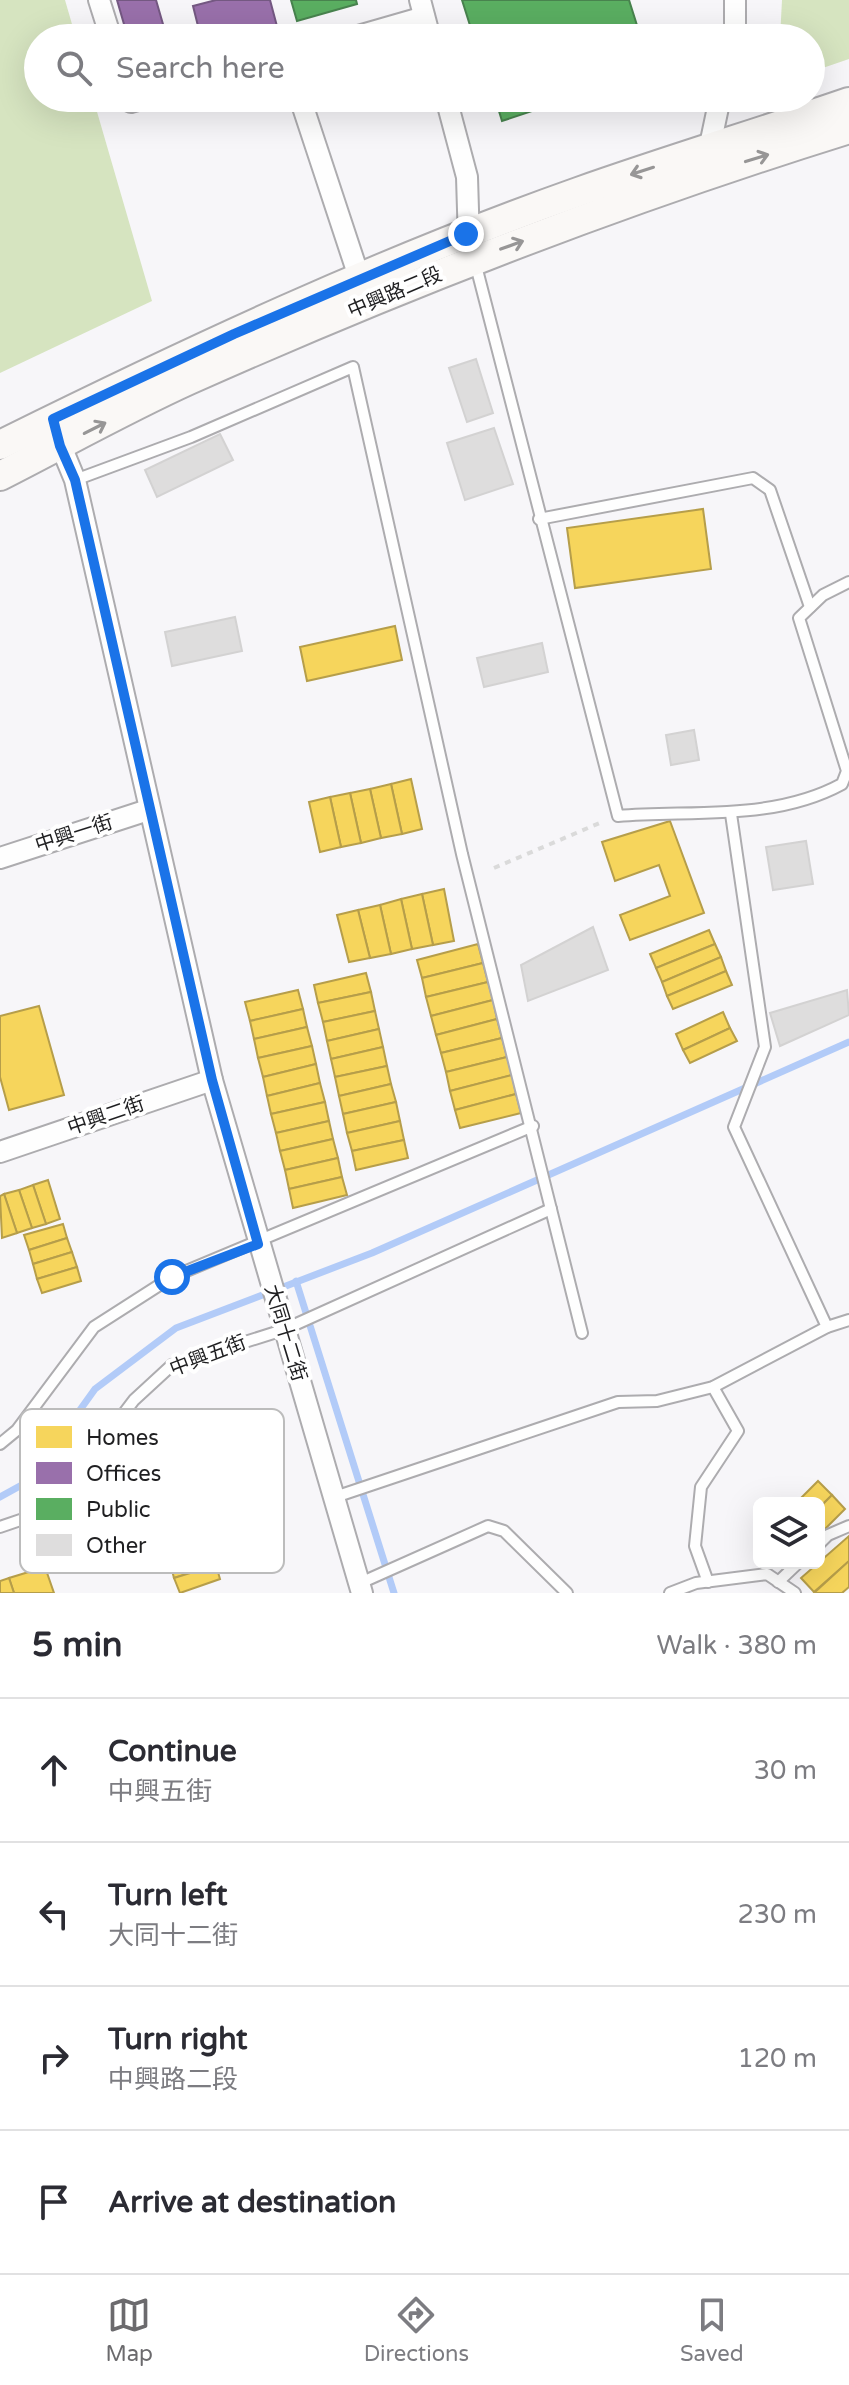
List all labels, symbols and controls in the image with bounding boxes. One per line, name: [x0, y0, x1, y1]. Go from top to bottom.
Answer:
search box: [24, 24, 825, 112]
icon: search: [52, 46, 96, 90]
text: Search here: [116, 50, 285, 87]
one-way arrow: [744, 149, 769, 164]
one-way arrow: [630, 165, 655, 180]
route end: [448, 216, 484, 252]
one-way arrow: [499, 237, 524, 251]
street label: 中興路二段: [344, 262, 446, 324]
one-way arrow: [82, 420, 106, 435]
street label: 中興一街: [32, 810, 116, 858]
street label: 中興二街: [64, 1092, 148, 1140]
route start: [154, 1259, 190, 1295]
street label: 大同十二街: [259, 1282, 311, 1384]
street label: 中興五街: [166, 1330, 250, 1382]
legend: [20, 1409, 284, 1573]
text: Homes: [86, 1425, 159, 1451]
text: Offices: [86, 1461, 161, 1487]
text: Public: [86, 1497, 151, 1523]
map controls: [753, 1497, 825, 1569]
button: layers: [753, 1497, 825, 1569]
text: Other: [86, 1533, 147, 1559]
text: 5 min: [32, 1625, 123, 1666]
text: Walk · 380 m: [657, 1630, 817, 1661]
text: Continue: [108, 1733, 237, 1770]
icon: ahead: [32, 1748, 76, 1792]
text: 30 m: [754, 1755, 817, 1786]
text: 中興五街: [108, 1776, 212, 1807]
text: Turn left: [108, 1877, 227, 1914]
icon: left: [32, 1892, 76, 1936]
text: 230 m: [737, 1899, 817, 1930]
text: 大同十二街: [108, 1920, 238, 1951]
text: Turn right: [108, 2021, 248, 2058]
icon: right: [32, 2036, 76, 2080]
text: 120 m: [737, 2043, 817, 2074]
text: 中興路二段: [108, 2064, 238, 2095]
icon: arrive: [32, 2180, 76, 2224]
text: Arrive at destination: [108, 2184, 396, 2221]
tab: Map: [105, 2293, 153, 2367]
tab: Directions: [364, 2293, 469, 2367]
tab: Saved: [680, 2293, 744, 2367]

